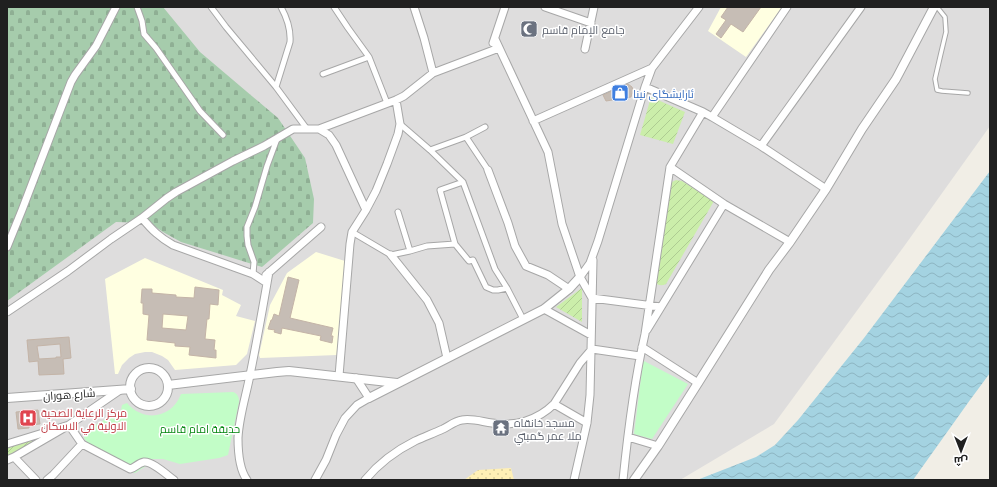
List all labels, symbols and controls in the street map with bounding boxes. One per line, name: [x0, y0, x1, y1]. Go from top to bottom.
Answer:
mosque icon: جامع الإمام قاسم: [519, 19, 539, 39]
place label: جامع الإمام قاسم: [542, 23, 625, 38]
shop icon: ئارایشگای نینا: [610, 83, 630, 103]
place label: ئارایشگای نینا: [633, 87, 694, 101]
street label: شارع هوران: [42, 386, 96, 404]
place label: مركز الرعاية الصحية الاولية في الاسكان: [41, 406, 127, 435]
hospital icon: مركز الرعاية الصحية الاولية في الاسكان: [18, 408, 38, 428]
place label: مسجد خانقاه ملا عمر گمبتي: [514, 416, 582, 445]
temple icon: مسجد خانقاه ملا عمر گمبتي: [491, 418, 511, 438]
park label: حديقة امام قاسم: [160, 422, 240, 437]
north arrow: [941, 431, 981, 471]
text: ش: [954, 454, 968, 468]

